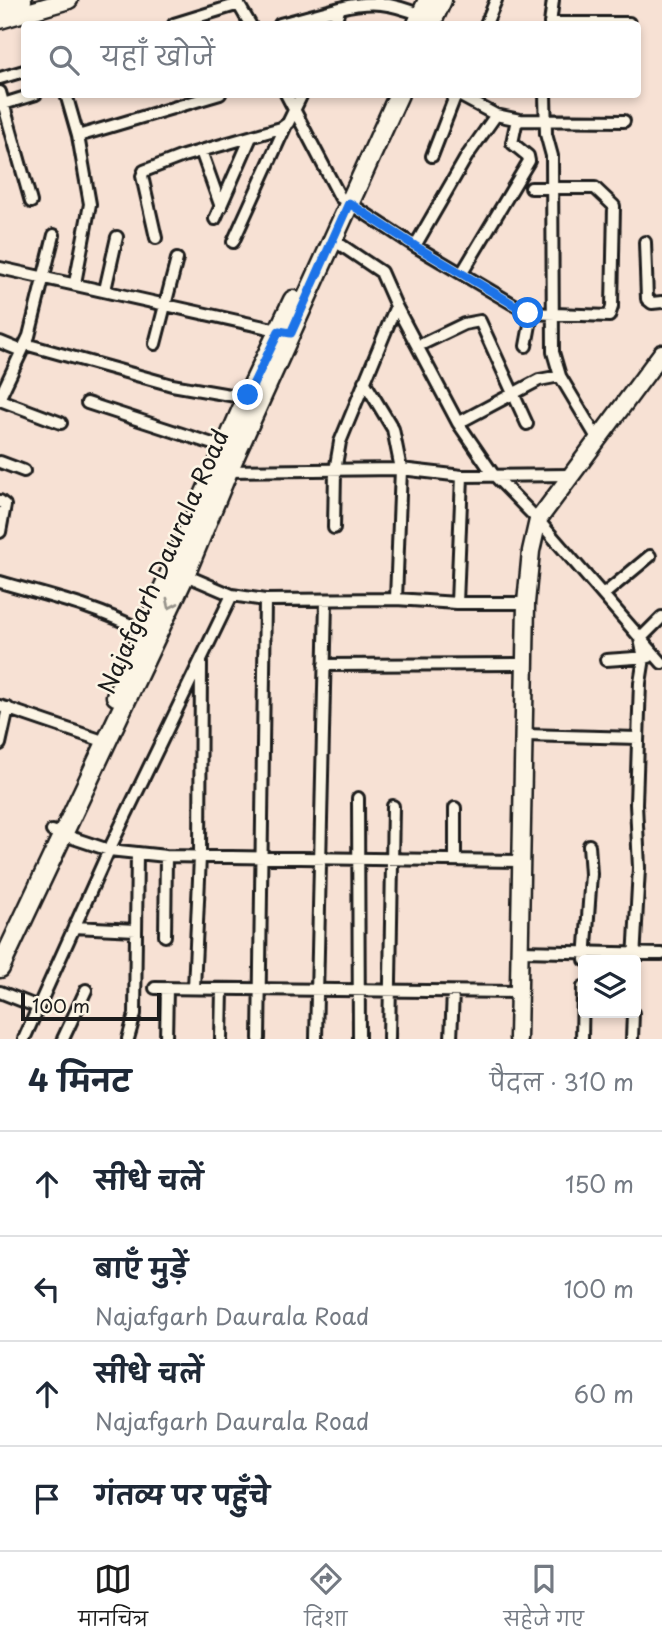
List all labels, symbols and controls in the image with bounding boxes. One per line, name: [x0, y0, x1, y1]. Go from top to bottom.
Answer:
search box: [21, 21, 641, 98]
text: यहाँ खोजें: [101, 36, 215, 75]
icon: search: [45, 41, 83, 79]
route start: [512, 297, 543, 328]
route end: [232, 379, 263, 410]
street label: Najafgarh Daurala Road: [87, 423, 237, 699]
one-way arrow: [165, 597, 179, 609]
map controls: [578, 955, 641, 1018]
button: layers: [578, 955, 641, 1018]
scale bar: [21, 990, 161, 1022]
text: 100 m: [32, 991, 90, 1019]
text: 4 मिनट: [28, 1057, 131, 1102]
text: पैदल · 310 m: [490, 1064, 634, 1099]
text: सीधे चलें: [95, 1160, 203, 1199]
icon: ahead: [28, 1165, 66, 1203]
text: 150 m: [565, 1166, 634, 1201]
text: बाएँ मुड़ें: [95, 1248, 188, 1287]
icon: left: [28, 1270, 66, 1308]
text: 100 m: [564, 1271, 634, 1306]
text: Najafgarh Daurala Road: [95, 1298, 369, 1333]
text: सीधे चलें: [95, 1353, 203, 1392]
icon: ahead: [28, 1375, 66, 1413]
text: 60 m: [574, 1376, 634, 1411]
text: Najafgarh Daurala Road: [95, 1403, 369, 1438]
text: गंतव्य पर पहुँचे: [95, 1475, 270, 1514]
icon: arrive: [28, 1480, 66, 1518]
tab: मानचित्र: [78, 1560, 148, 1640]
tab: दिशा: [304, 1560, 347, 1640]
tab: सहेजे गए: [504, 1560, 584, 1640]

